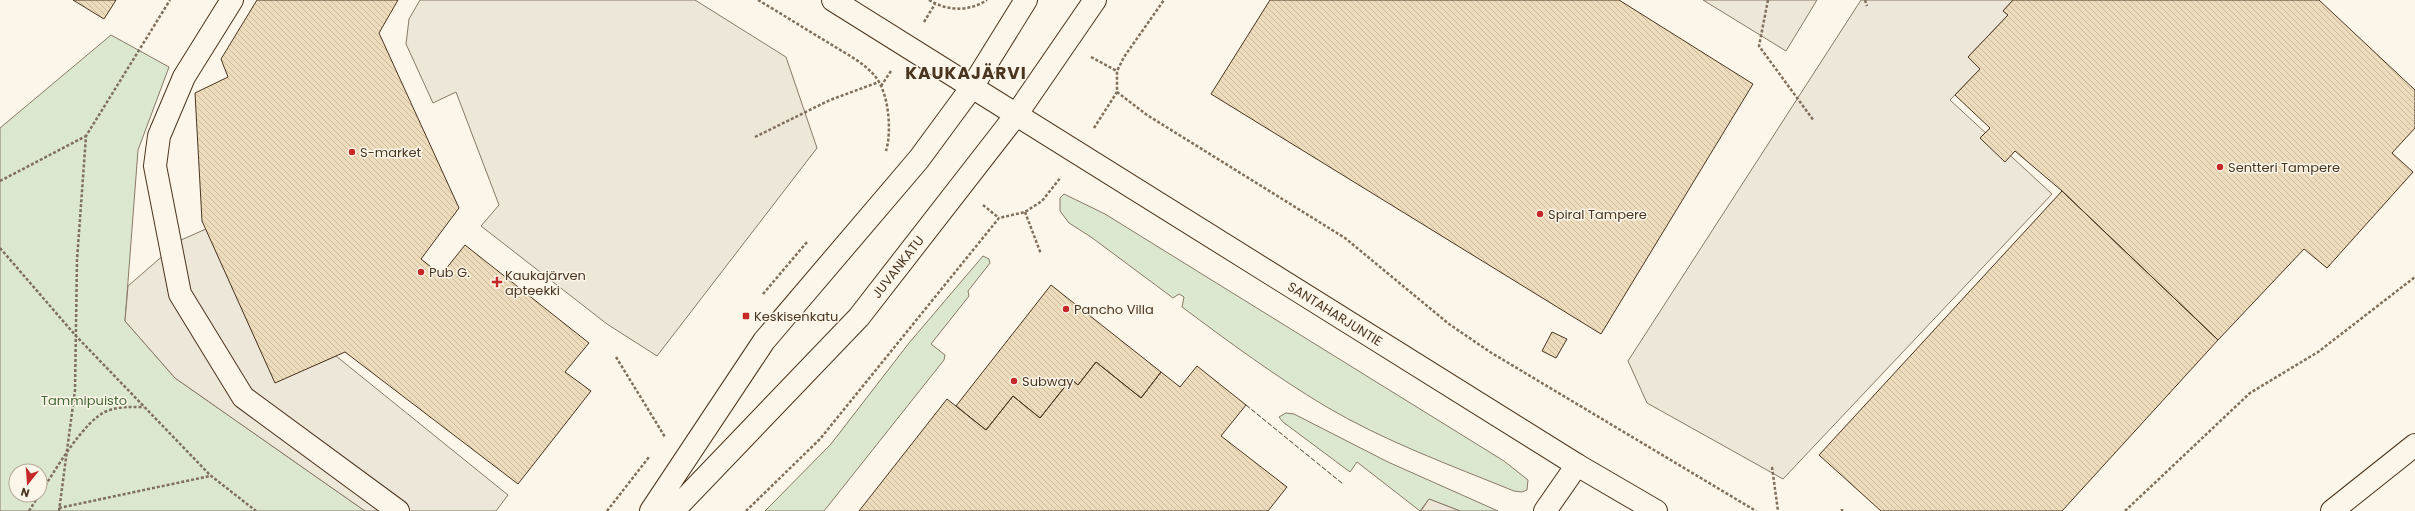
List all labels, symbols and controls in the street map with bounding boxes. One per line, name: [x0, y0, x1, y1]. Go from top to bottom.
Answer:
district label: KAUKAJÄRVI: [905, 61, 1027, 85]
place label: S-market: [360, 143, 422, 162]
marker: S-market: [347, 147, 357, 157]
place label: Sentteri Tampere: [2228, 158, 2340, 177]
marker: Sentteri Tampere: [2215, 162, 2225, 172]
place label: Spiral Tampere: [1548, 205, 1647, 224]
marker: Spiral Tampere: [1535, 209, 1545, 219]
street label: JUVANKATU: [868, 232, 928, 302]
place label: Pub G.: [429, 263, 470, 282]
place label: Kaukajärven apteekki: [505, 266, 586, 300]
marker: Pub G.: [416, 267, 426, 277]
marker: Kaukajärven apteekki: [492, 277, 502, 287]
street label: SANTAHARJUNTIE: [1284, 277, 1386, 351]
place label: Pancho Villa: [1074, 300, 1154, 319]
marker: Pancho Villa: [1061, 304, 1071, 314]
place label: Keskisenkatu: [754, 307, 838, 326]
marker: Keskisenkatu: [741, 311, 751, 321]
place label: Subway: [1022, 372, 1074, 391]
marker: Subway: [1009, 376, 1019, 386]
park label: Tammipuisto: [41, 391, 127, 410]
north arrow: [8, 463, 48, 503]
text: N: [19, 484, 31, 501]

